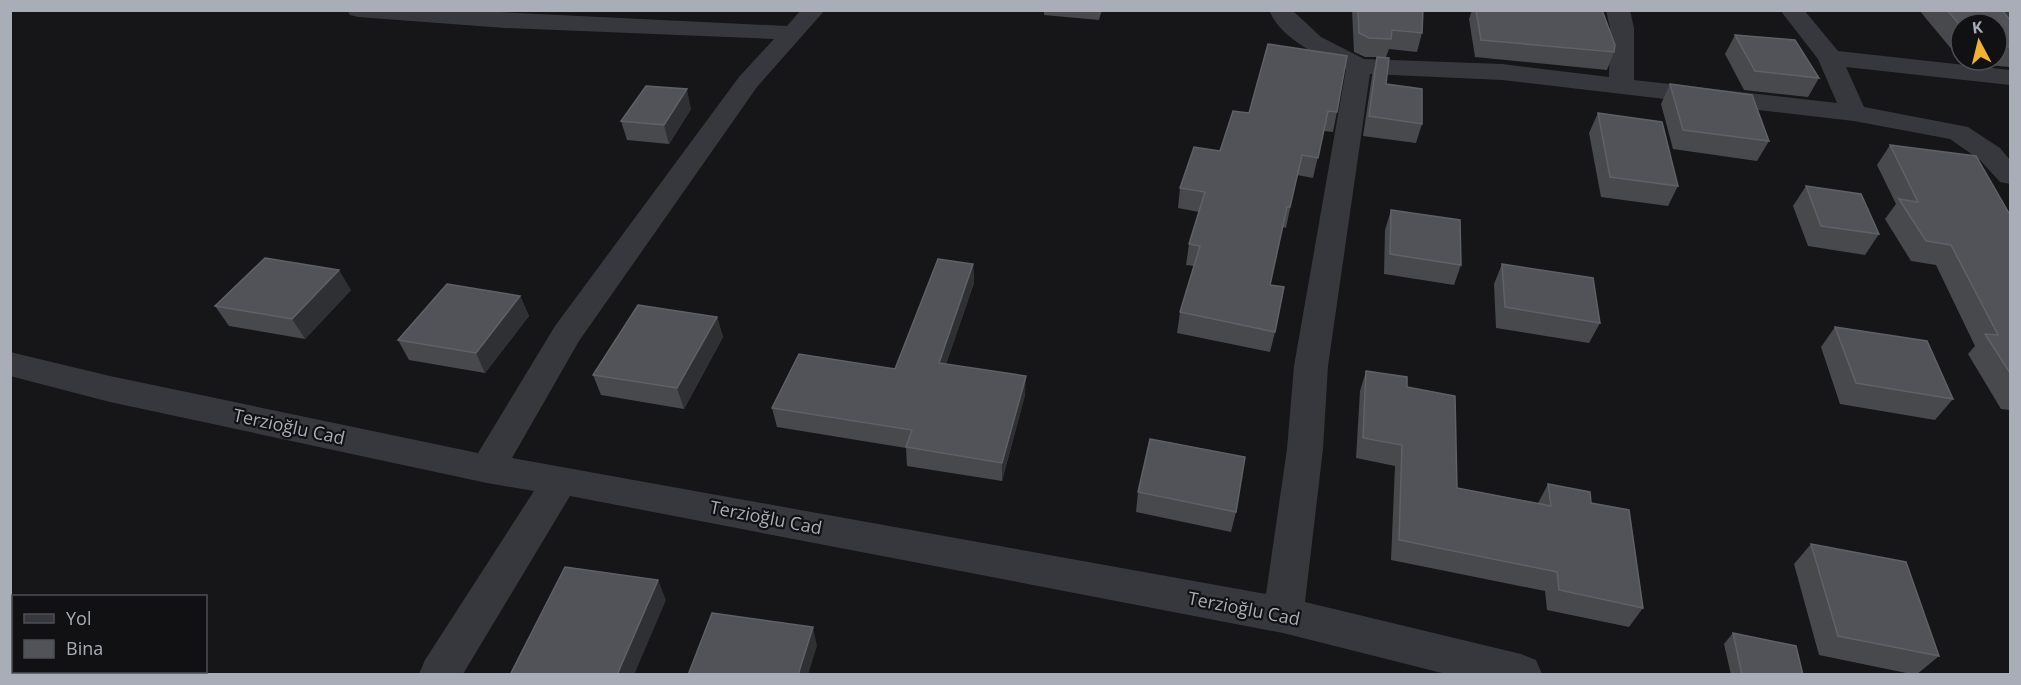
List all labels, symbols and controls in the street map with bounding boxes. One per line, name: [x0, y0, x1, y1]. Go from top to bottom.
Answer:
north arrow: [1949, 12, 2009, 72]
text: K: [1971, 16, 1984, 39]
street label: Terzioğlu Cad: [231, 402, 347, 450]
street label: Terzioğlu Cad: [708, 494, 824, 540]
street label: Terzioğlu Cad: [1186, 585, 1302, 631]
legend: [12, 595, 207, 673]
text: Yol: [66, 606, 91, 630]
text: Bina: [66, 636, 103, 660]

